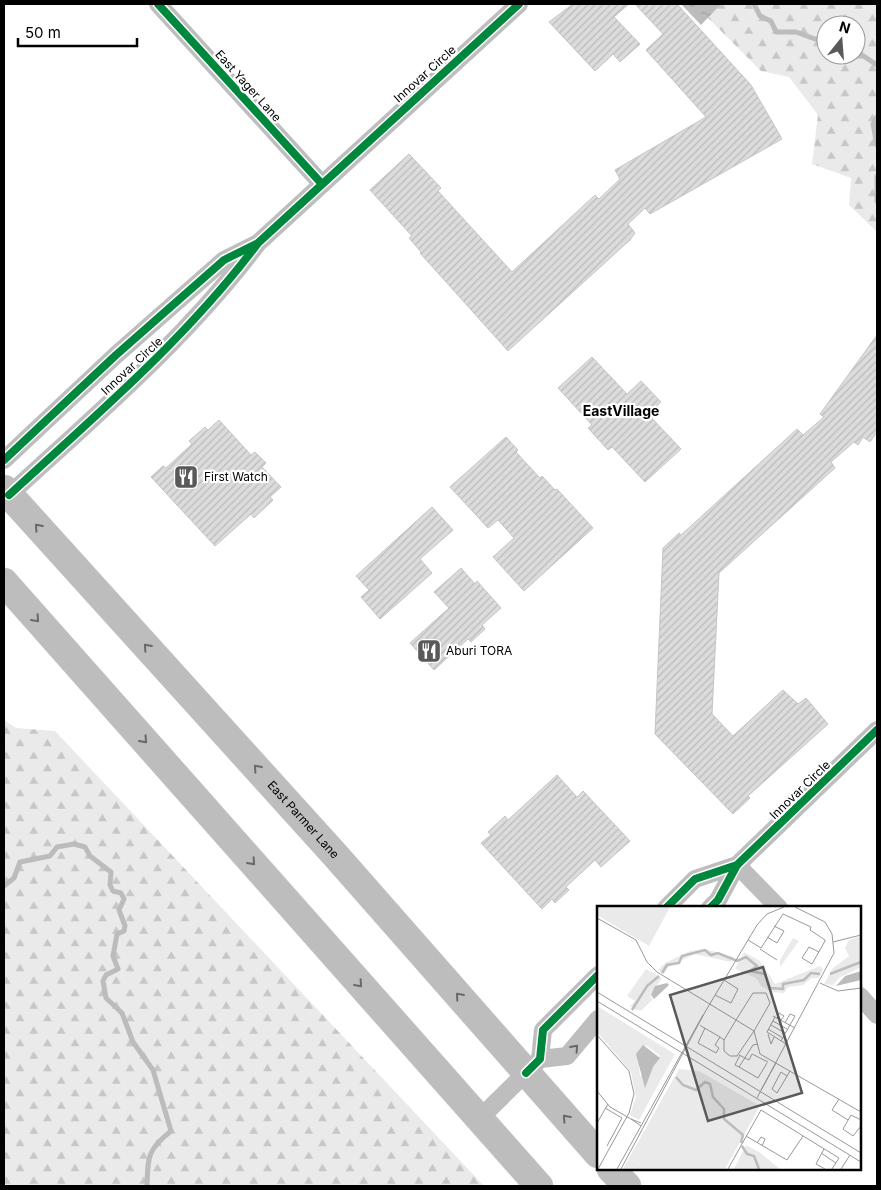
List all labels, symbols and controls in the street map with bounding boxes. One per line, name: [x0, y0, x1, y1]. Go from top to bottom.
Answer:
scale bar: [18, 15, 136, 47]
north arrow: [816, 15, 866, 65]
text: N: [837, 17, 853, 37]
text: 50 m: [25, 23, 61, 42]
street label: Innovar Circle: [391, 42, 459, 105]
street label: East Yager Lane: [212, 47, 285, 125]
street label: Innovar Circle: [98, 333, 165, 398]
district label: EastVillage: [583, 402, 659, 419]
restaurant icon: First Watch: [173, 464, 199, 490]
place label: First Watch: [204, 469, 268, 484]
one-way arrow: [35, 524, 44, 533]
one-way arrow: [30, 613, 39, 622]
restaurant icon: Aburi TORA: [416, 638, 442, 664]
place label: Aburi TORA: [446, 643, 512, 658]
one-way arrow: [144, 644, 153, 653]
one-way arrow: [138, 735, 147, 744]
street label: Innovar Circle: [766, 757, 833, 822]
one-way arrow: [253, 764, 262, 773]
street label: East Parmer Lane: [265, 777, 343, 861]
one-way arrow: [246, 856, 254, 865]
inset map: [597, 906, 861, 1170]
one-way arrow: [354, 978, 363, 987]
one-way arrow: [455, 993, 464, 1002]
one-way arrow: [569, 1045, 578, 1054]
one-way arrow: [563, 1115, 572, 1124]

